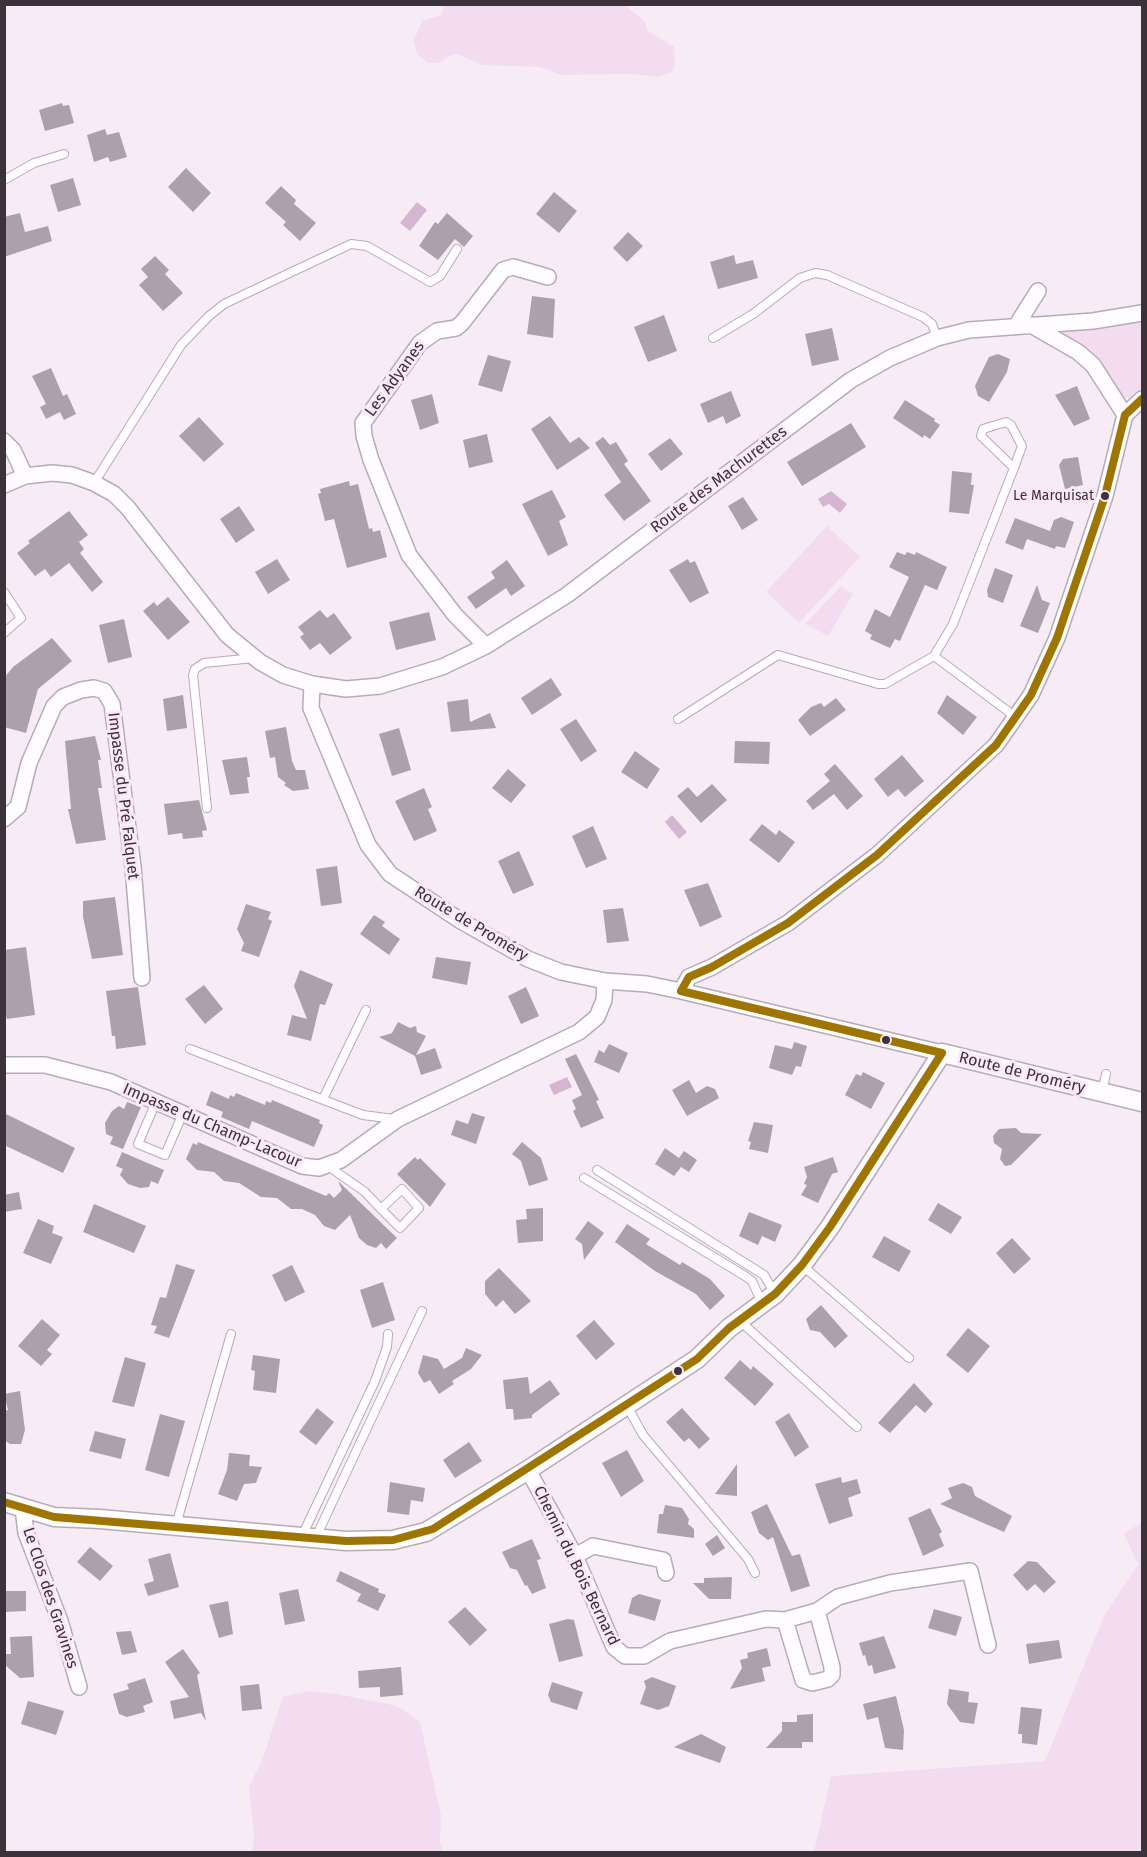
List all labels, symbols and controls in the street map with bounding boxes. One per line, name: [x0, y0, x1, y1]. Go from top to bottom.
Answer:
street label: Les Adyanes: [361, 338, 429, 420]
street label: Route des Machurettes: [647, 422, 791, 538]
place label: Le Marquisat: [1013, 488, 1094, 504]
marker: Le Marquisat: [1099, 490, 1111, 502]
street label: Impasse du Pré Falquet: [103, 711, 143, 881]
street label: Route de Proméry: [411, 882, 531, 966]
unlabelled marker: [880, 1034, 892, 1046]
street label: Route de Proméry: [957, 1048, 1087, 1098]
street label: Impasse du Champ-Lacour: [120, 1080, 304, 1172]
unlabelled marker: [672, 1365, 684, 1377]
street label: Chemin du Bois Bernard: [529, 1483, 623, 1649]
street label: Le Clos des Gravines: [18, 1525, 82, 1671]

